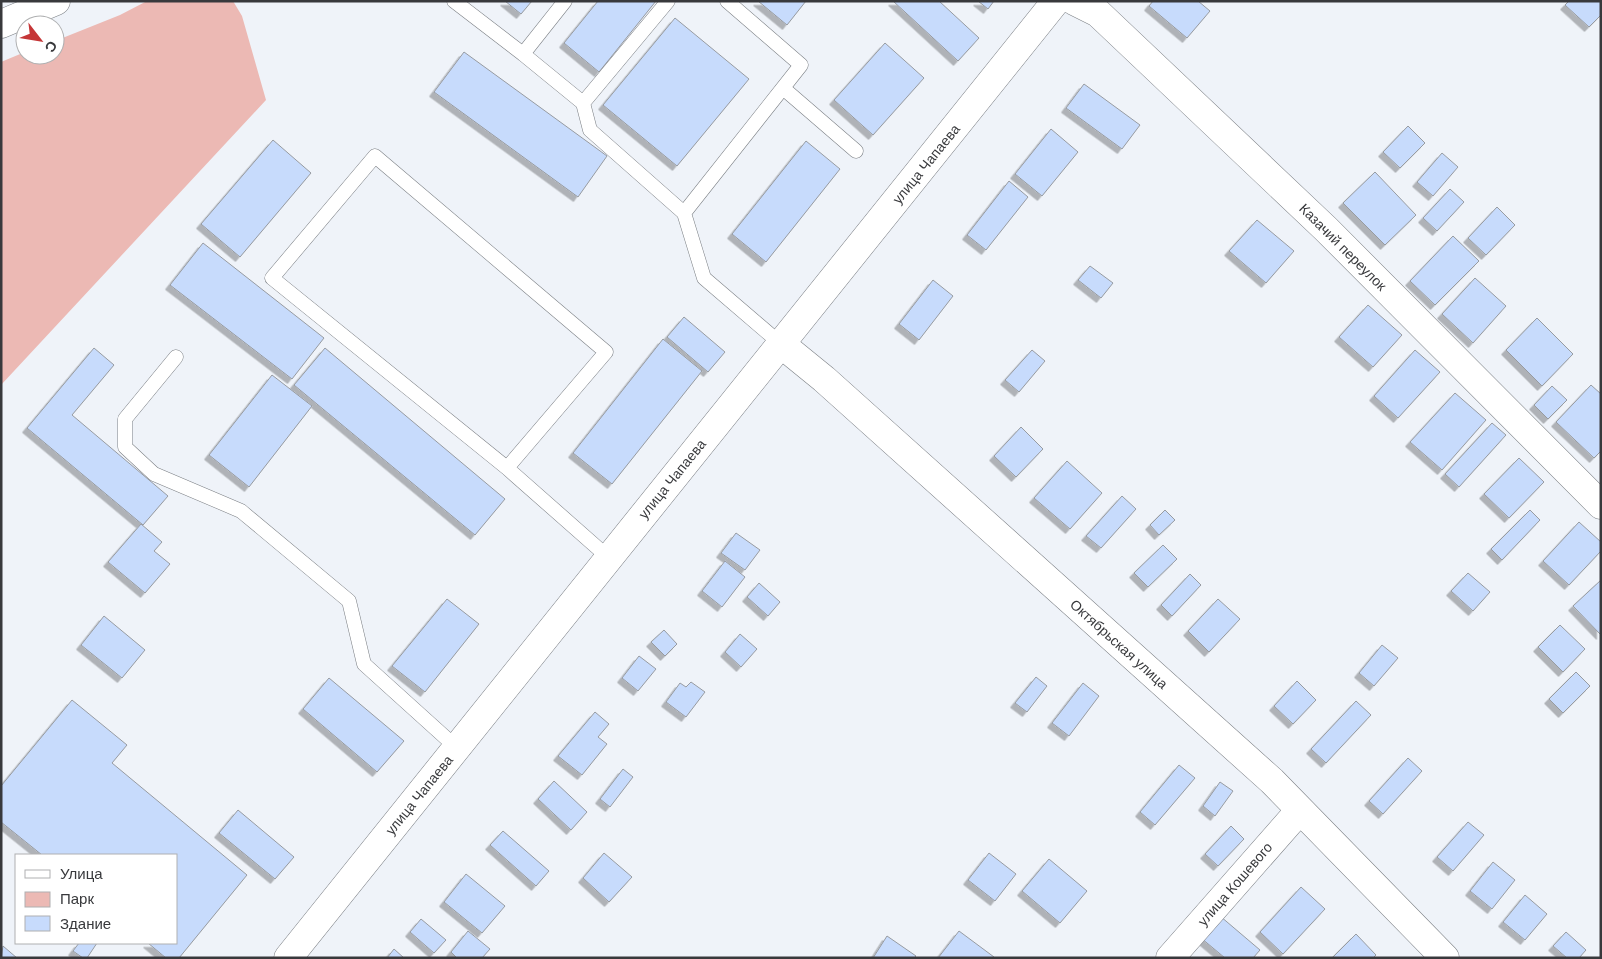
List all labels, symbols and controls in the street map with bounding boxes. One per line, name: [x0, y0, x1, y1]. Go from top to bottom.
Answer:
north arrow: [15, 15, 65, 65]
text: С: [42, 38, 61, 55]
street label: улица Чапаева: [889, 121, 963, 207]
street label: Казачий переулок: [1296, 200, 1390, 294]
street label: улица Чапаева: [635, 436, 709, 522]
street label: Октябрьская улица: [1067, 596, 1171, 692]
street label: улица Чапаева: [382, 752, 456, 838]
street label: улица Кошевого: [1195, 839, 1276, 929]
legend: [15, 854, 178, 944]
text: Улица: [60, 865, 103, 882]
text: Парк: [60, 890, 94, 907]
text: Здание: [60, 915, 111, 932]

